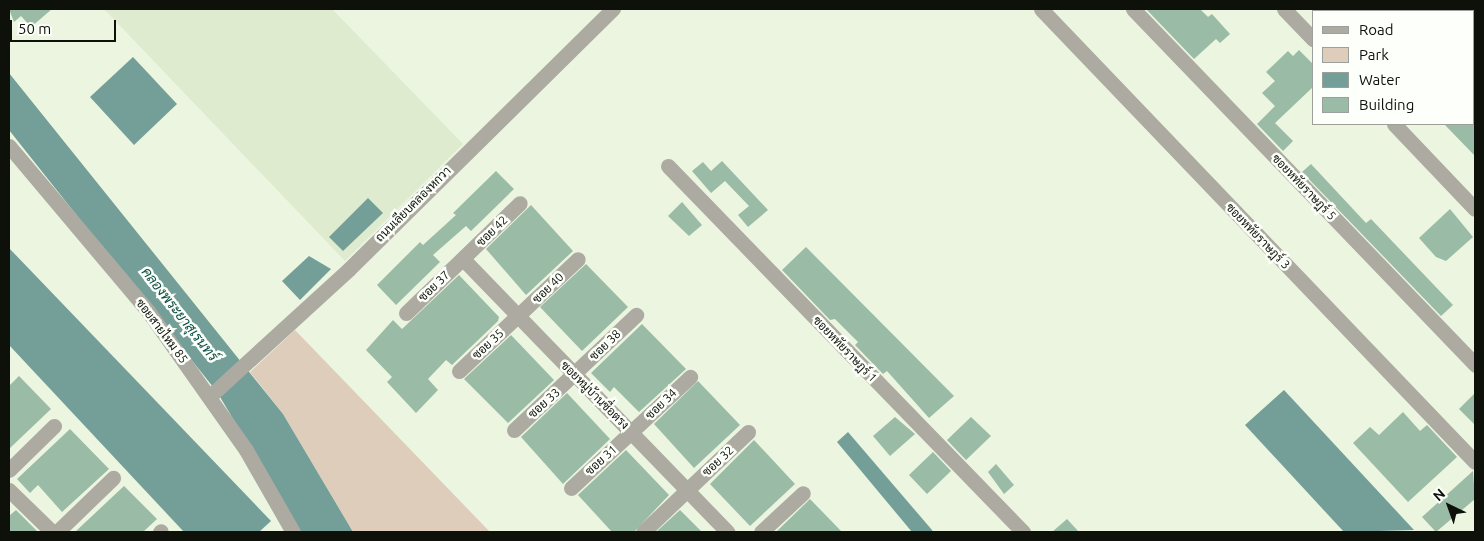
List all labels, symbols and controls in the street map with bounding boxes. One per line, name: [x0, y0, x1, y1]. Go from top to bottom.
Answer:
scale bar: [12, 10, 119, 42]
legend: [1312, 10, 1474, 125]
text: 50 m: [18, 20, 51, 37]
text: Road: [1359, 21, 1394, 38]
text: Park: [1359, 46, 1389, 63]
text: Water: [1359, 71, 1400, 88]
text: Building: [1359, 96, 1414, 113]
street label: ซอยหทัยราษฎร์ 5: [1269, 151, 1339, 223]
street label: ถนนเลียบคลองหกวา: [372, 163, 454, 245]
street label: ซอยหทัยราษฎร์ 3: [1223, 200, 1293, 272]
street label: ซอย 42: [473, 213, 511, 249]
water label: คลองพระยาสุเรนทร์: [138, 264, 222, 364]
street label: ซอย 37: [415, 268, 453, 304]
street label: ซอย 40: [529, 270, 567, 306]
street label: ซอยสายไหม 85: [133, 296, 191, 366]
street label: ซอยหทัยราษฎร์ 1: [810, 313, 880, 385]
street label: ซอย 35: [469, 326, 507, 362]
street label: ซอย 38: [586, 327, 624, 363]
street label: ซอยหมู่บ้านซื่อตรง: [558, 358, 632, 432]
street label: ซอย 33: [525, 385, 563, 421]
street label: ซอย 34: [642, 386, 680, 422]
street label: ซอย 31: [582, 442, 620, 478]
street label: ซอย 32: [699, 443, 737, 479]
north arrow: [1424, 481, 1474, 531]
text: N: [1430, 485, 1448, 504]

